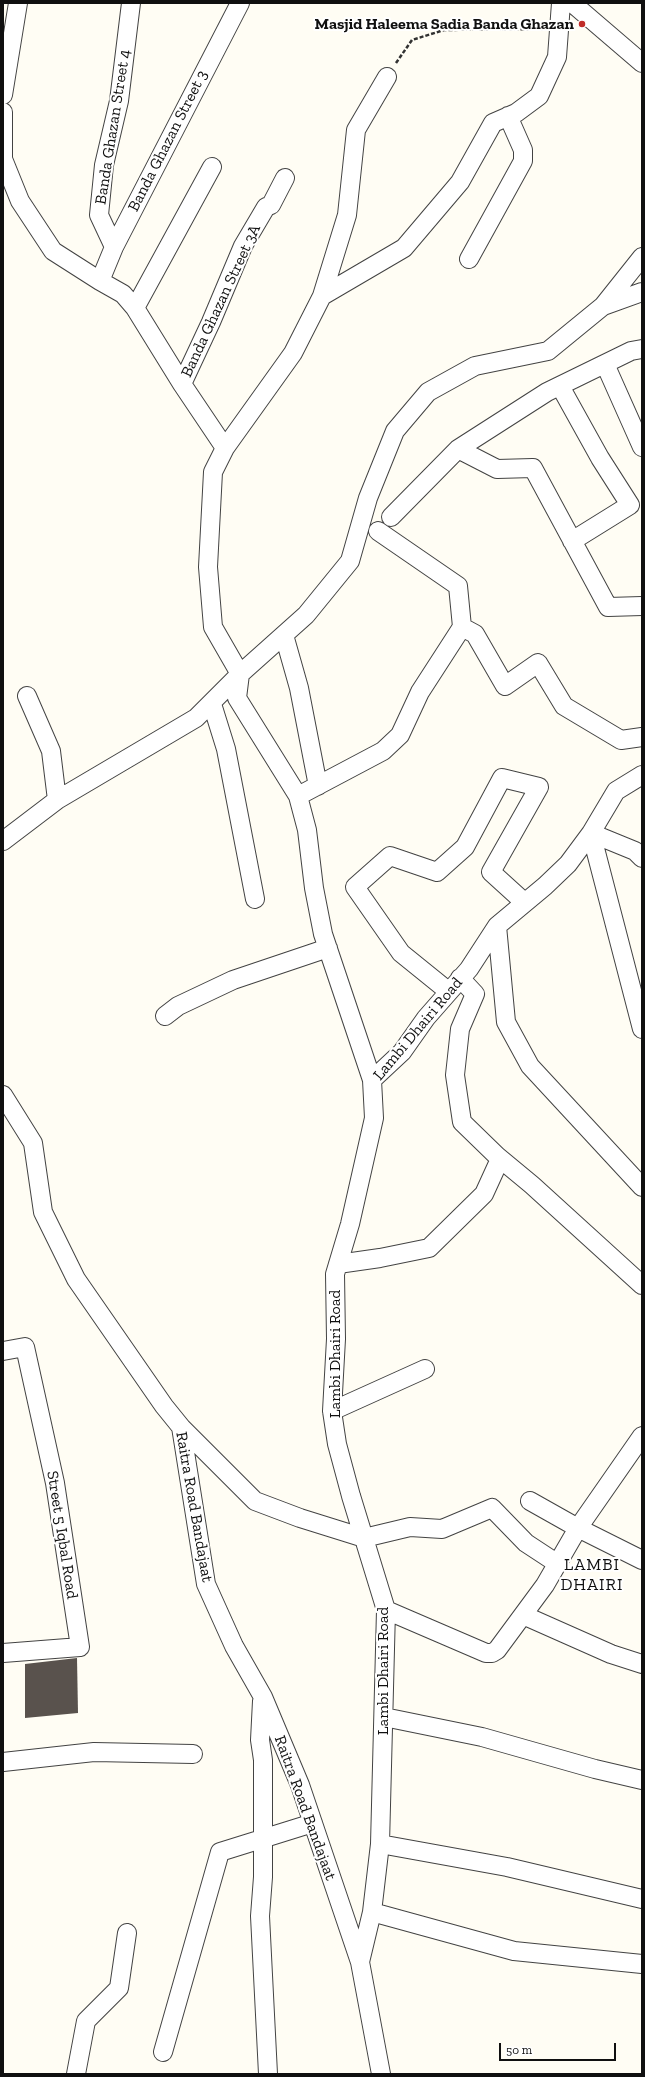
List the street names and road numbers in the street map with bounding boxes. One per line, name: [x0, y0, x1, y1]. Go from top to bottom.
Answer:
street label: Banda Ghazan Street 4: [91, 48, 135, 206]
street label: Banda Ghazan Street 3: [124, 67, 212, 215]
street label: Banda Ghazan Street 3A: [177, 222, 265, 380]
street label: Lambi Dhairi Road: [369, 974, 467, 1084]
street label: Lambi Dhairi Road: [325, 1290, 345, 1418]
street label: Raitra Road Bandajaat: [171, 1430, 217, 1584]
street label: Street 5 Iqbal Road: [42, 1470, 82, 1600]
street label: Lambi Dhairi Road: [373, 1607, 393, 1735]
street label: Raitra Road Bandajaat: [270, 1733, 340, 1883]

